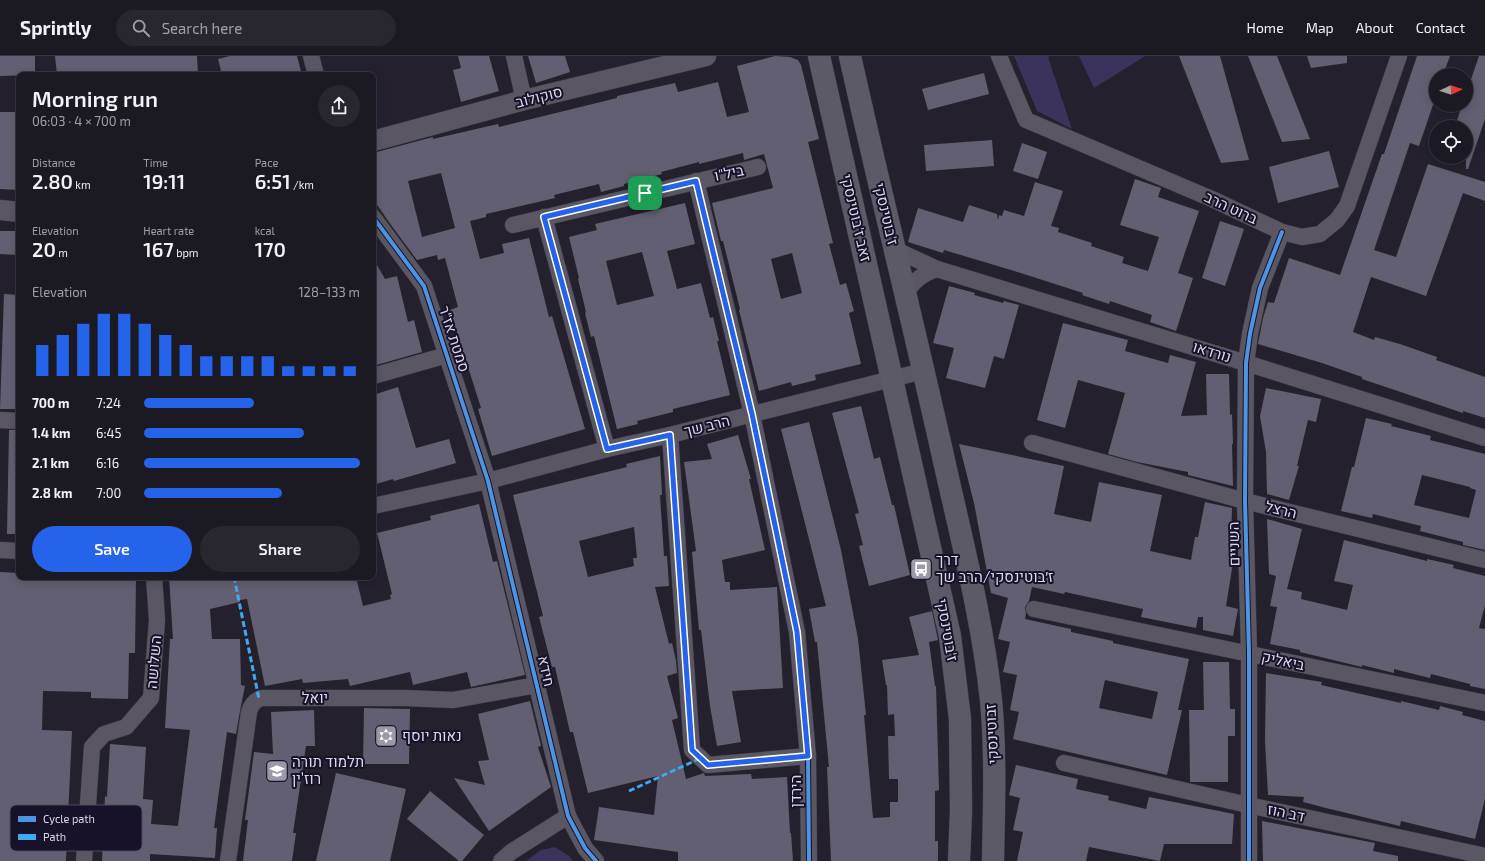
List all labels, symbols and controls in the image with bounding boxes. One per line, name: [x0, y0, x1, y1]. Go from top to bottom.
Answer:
search box: [116, 10, 396, 46]
text: Sprintly: [20, 16, 92, 39]
icon: search: [130, 17, 152, 39]
text: Search here: [162, 19, 242, 37]
text: Home: [1247, 19, 1284, 36]
text: Map: [1306, 19, 1334, 36]
text: About: [1356, 19, 1394, 36]
text: Contact: [1416, 19, 1465, 36]
north arrow: [1429, 68, 1473, 112]
map controls: [1429, 68, 1473, 164]
street label: סוקולוב: [513, 82, 564, 111]
text: Morning run: [32, 85, 158, 111]
button: share: [318, 85, 360, 127]
text: 06:03 · 4 × 700 m: [32, 113, 131, 129]
button: locate: [1429, 120, 1473, 164]
text: Distance: [32, 156, 75, 169]
text: Time: [143, 156, 168, 169]
text: Pace: [255, 156, 278, 169]
street label: ביל"ו: [712, 160, 745, 184]
text: 2.80: [32, 169, 73, 193]
text: 19:11: [143, 169, 185, 193]
text: 6:51: [255, 169, 291, 193]
street label: זאב ז'בוטינסקי: [838, 172, 876, 263]
pin: [628, 176, 662, 210]
text: km: [73, 178, 91, 191]
text: /km: [291, 178, 314, 191]
street label: ז'בוטינסקי: [871, 181, 903, 247]
icon: arrive: [634, 182, 656, 204]
street label: ברוט הרב: [1202, 187, 1261, 227]
text: Elevation: [32, 224, 79, 237]
text: Heart rate: [143, 224, 194, 237]
text: kcal: [255, 224, 275, 237]
text: 20: [32, 237, 56, 261]
text: 167: [143, 237, 174, 261]
text: 170: [255, 237, 286, 261]
text: m: [56, 246, 68, 259]
text: bpm: [174, 246, 199, 259]
text: Elevation: [32, 284, 87, 300]
text: 128–133 m: [298, 284, 360, 300]
street label: סמטת אז"ר: [436, 303, 474, 374]
street label: נורדאו: [1191, 337, 1234, 365]
text: 700 m: [32, 395, 70, 411]
text: 7:24: [96, 395, 121, 411]
street label: הרב שך: [682, 411, 732, 439]
text: 1.4 km: [32, 425, 71, 441]
text: 6:45: [96, 425, 121, 441]
text: 2.1 km: [32, 455, 69, 471]
text: 6:16: [96, 455, 119, 471]
text: 2.8 km: [32, 485, 72, 501]
text: 7:00: [96, 485, 121, 501]
street label: הרצל: [1263, 496, 1299, 522]
street label: השניים: [1224, 521, 1242, 567]
button: Save: [32, 526, 192, 572]
button: Share: [200, 526, 360, 572]
place label: דרך ז׳בוטינסקי/הרב שך: [936, 550, 1053, 585]
bus stop icon: דרך ז׳בוטינסקי/הרב שך: [908, 556, 934, 582]
street label: ז'בוטינסקי: [934, 597, 962, 663]
street label: השלושה: [142, 634, 164, 689]
street label: ביאליק: [1260, 647, 1307, 673]
street label: חידא: [535, 654, 559, 688]
street label: יואל: [302, 688, 328, 706]
street label: זבוטינסקי: [980, 703, 1002, 765]
synagogue icon: נאות יוסף: [373, 723, 399, 749]
place label: נאות יוסף: [402, 726, 462, 744]
place label: תלמוד תורה רוז’ין: [292, 752, 364, 787]
school or university icon: תלמוד תורה רוז’ין: [264, 758, 290, 784]
street label: הירדן: [786, 775, 804, 807]
street label: דב הוז: [1266, 799, 1307, 825]
legend: [10, 805, 142, 851]
text: Cycle path: [43, 812, 95, 825]
text: Path: [43, 830, 66, 843]

